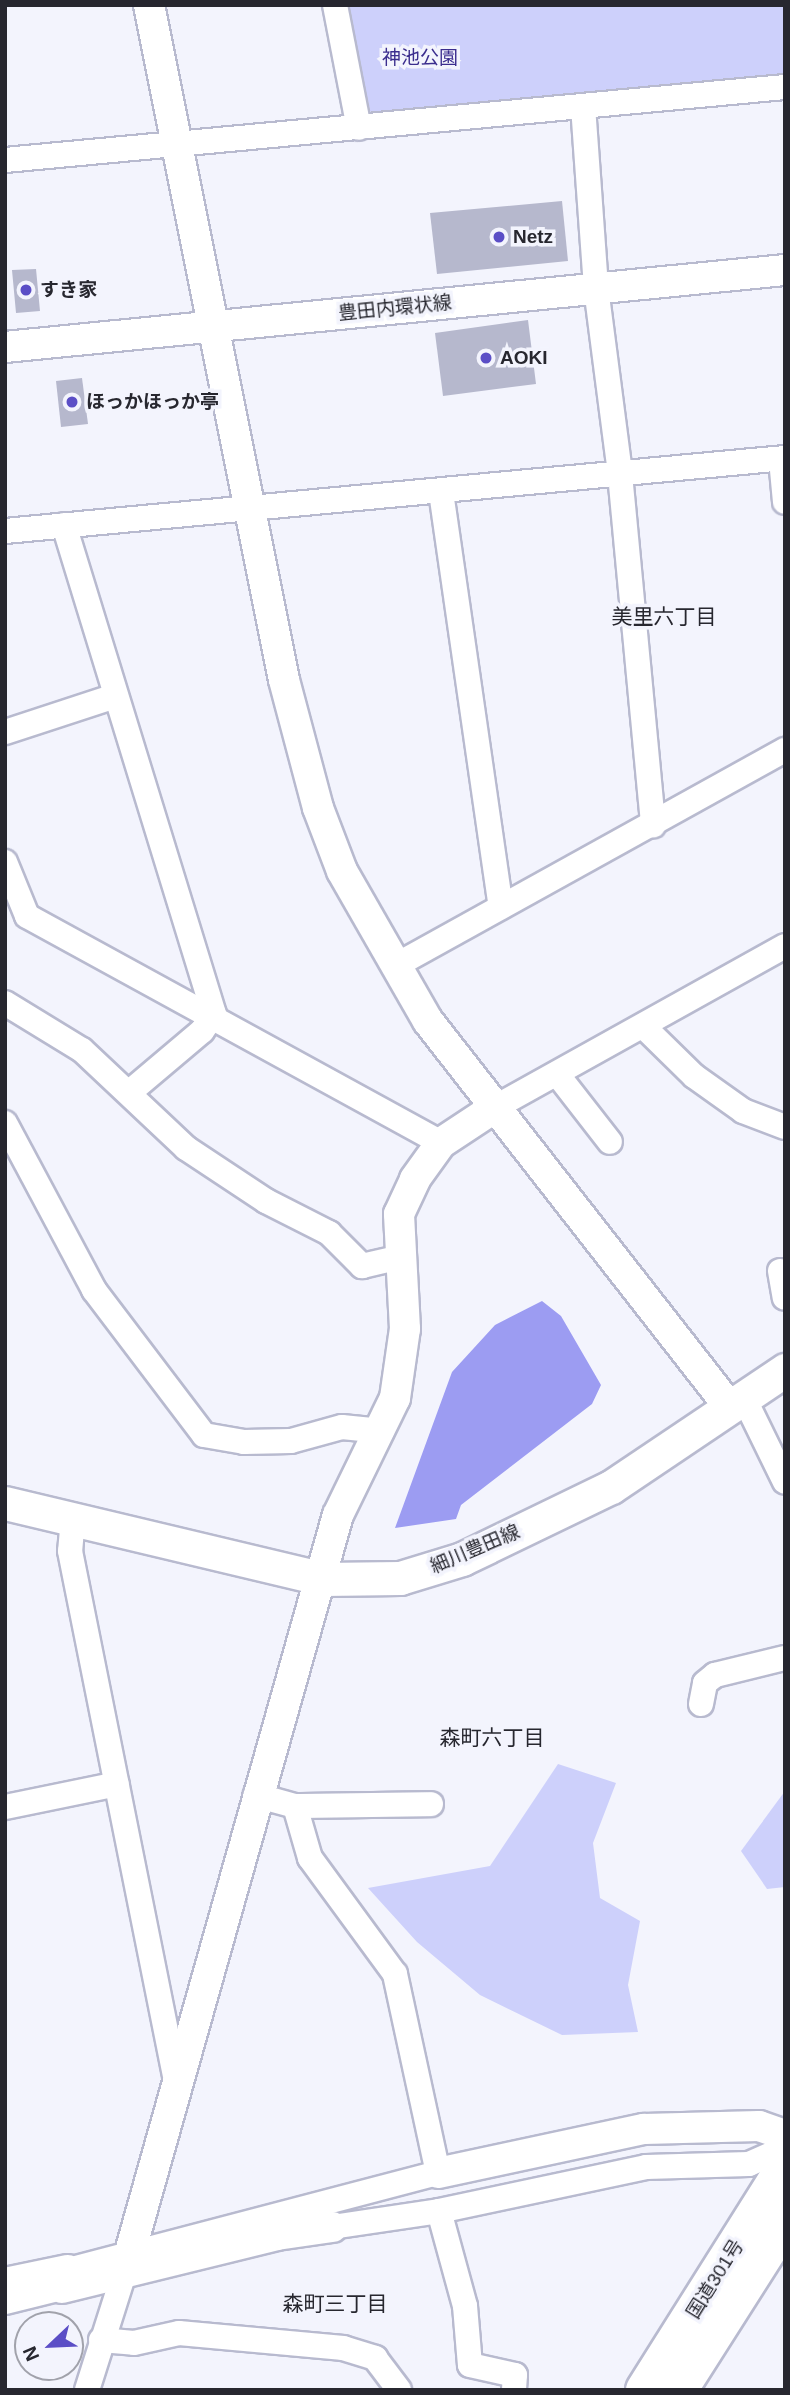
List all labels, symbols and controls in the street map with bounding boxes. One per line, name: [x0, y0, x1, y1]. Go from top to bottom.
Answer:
park label: 神池公園: [382, 47, 458, 69]
place label: Netz: [513, 226, 553, 248]
marker: Netz: [491, 229, 507, 245]
place label: すき家: [40, 279, 97, 301]
marker: すき家: [18, 282, 34, 298]
street label: 豊田内環状線: [337, 291, 453, 325]
place label: AOKI: [500, 347, 548, 369]
marker: AOKI: [478, 350, 494, 366]
place label: ほっかほっか亭: [86, 391, 219, 413]
marker: ほっかほっか亭: [64, 394, 80, 410]
district label: 美里六丁目: [612, 604, 716, 630]
street label: 細川豊田線: [427, 1520, 523, 1578]
district label: 森町六丁目: [440, 1725, 544, 1751]
street label: 国道301号: [682, 2235, 748, 2323]
district label: 森町三丁目: [283, 2291, 387, 2317]
north arrow: [14, 2311, 84, 2381]
text: N: [19, 2343, 43, 2364]

